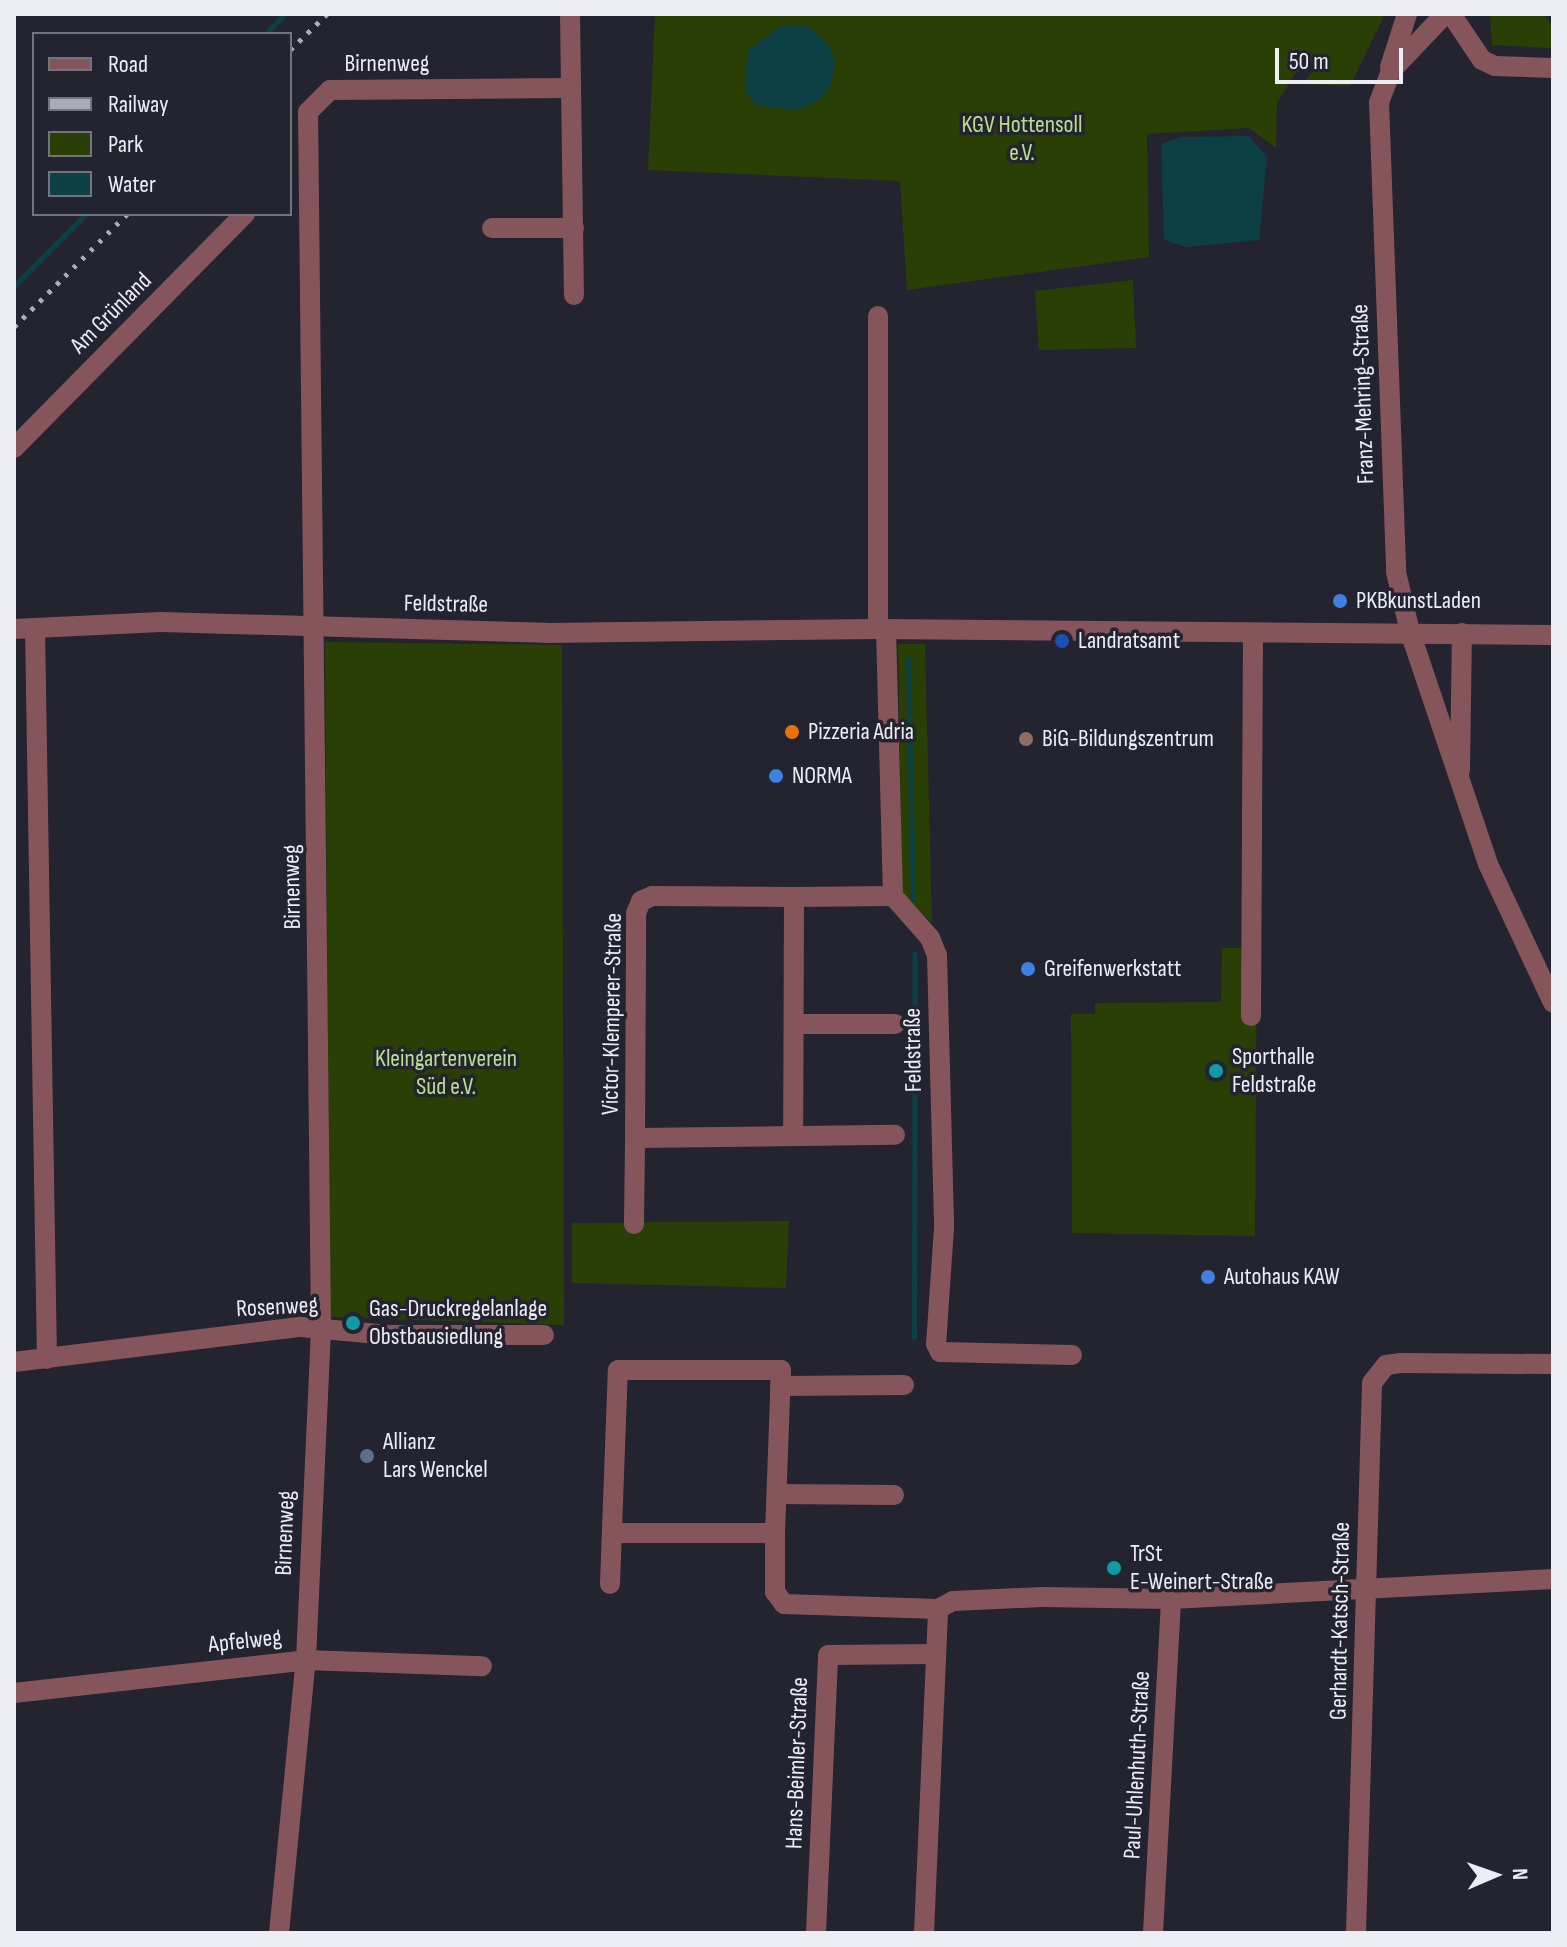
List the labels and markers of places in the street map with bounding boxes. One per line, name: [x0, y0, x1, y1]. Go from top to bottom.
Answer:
place label: PKBkunstLaden: [1356, 587, 1481, 615]
marker: PKBkunstLaden: [1331, 592, 1349, 610]
place label: Landratsamt: [1078, 627, 1180, 655]
marker: Landratsamt: [1053, 632, 1071, 650]
place label: Pizzeria Adria: [808, 718, 914, 746]
marker: Pizzeria Adria: [783, 723, 801, 741]
place label: BiG-Bildungszentrum: [1042, 725, 1214, 753]
marker: BiG-Bildungszentrum: [1017, 730, 1035, 748]
place label: NORMA: [792, 762, 852, 790]
marker: NORMA: [767, 767, 785, 785]
place label: Greifenwerkstatt: [1044, 955, 1181, 983]
marker: Greifenwerkstatt: [1019, 960, 1037, 978]
place label: Sporthalle Feldstraße: [1232, 1043, 1316, 1099]
marker: Sporthalle Feldstraße: [1207, 1062, 1225, 1080]
place label: Autohaus KAW: [1224, 1263, 1340, 1291]
marker: Autohaus KAW: [1199, 1268, 1217, 1286]
place label: Gas-Druckregelanlage Obstbausiedlung: [369, 1295, 547, 1351]
marker: Gas-Druckregelanlage Obstbausiedlung: [344, 1314, 362, 1332]
place label: Allianz Lars Wenckel: [383, 1428, 488, 1484]
marker: Allianz Lars Wenckel: [358, 1447, 376, 1465]
place label: TrSt E-Weinert-Straße: [1130, 1540, 1274, 1596]
marker: TrSt E-Weinert-Straße: [1105, 1559, 1123, 1577]

